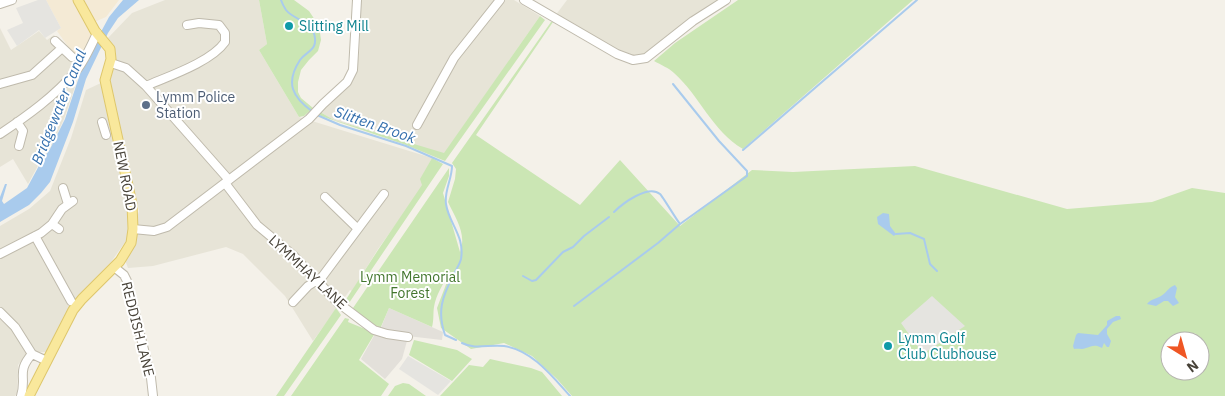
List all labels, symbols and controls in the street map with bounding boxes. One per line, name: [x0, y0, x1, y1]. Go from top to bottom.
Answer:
place label: Slitting Mill: [299, 17, 369, 35]
marker: Slitting Mill: [283, 20, 295, 32]
water label: Bridgewater Canal: [27, 46, 90, 167]
place label: Lymm Police Station: [156, 88, 235, 122]
marker: Lymm Police Station: [140, 99, 152, 111]
water label: Slitten Brook: [332, 102, 419, 147]
street label: NEW ROAD: [109, 140, 141, 212]
street label: LYMMHAY LANE: [265, 231, 351, 313]
park label: Lymm Memorial Forest: [360, 268, 460, 302]
street label: REDDISH LANE: [118, 280, 158, 378]
place label: Lymm Golf Club Clubhouse: [898, 329, 997, 363]
north arrow: [1160, 331, 1210, 381]
marker: Lymm Golf Club Clubhouse: [882, 340, 894, 352]
text: N: [1183, 356, 1202, 377]

